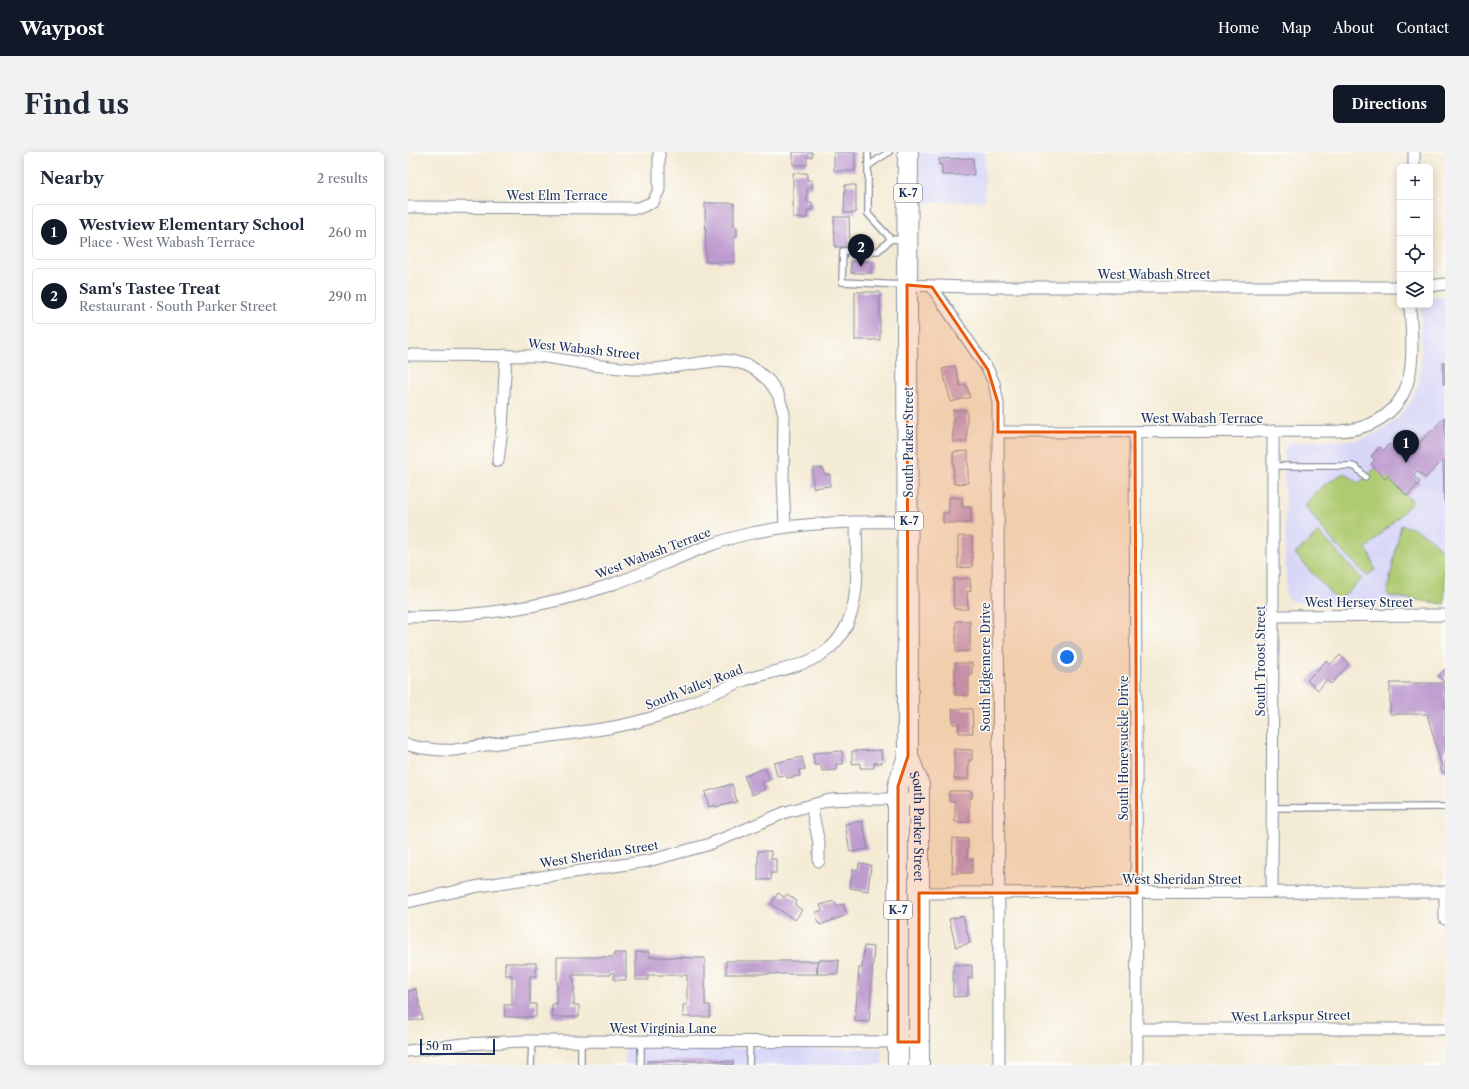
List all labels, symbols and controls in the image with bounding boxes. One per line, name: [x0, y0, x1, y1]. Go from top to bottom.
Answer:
text: Waypost: [20, 17, 104, 40]
text: Home: [1218, 19, 1259, 37]
text: Map: [1281, 19, 1311, 37]
text: About: [1333, 19, 1374, 37]
text: Contact: [1396, 19, 1449, 37]
button: Directions: [1333, 85, 1445, 123]
text: Find us: [24, 87, 129, 121]
map controls: [1397, 164, 1433, 308]
button: +: [1397, 164, 1433, 200]
text: Nearby: [40, 168, 104, 188]
text: 2 results: [317, 170, 368, 186]
road number: K-7: [894, 184, 922, 202]
street label: West Elm Terrace: [505, 188, 608, 203]
button: −: [1397, 200, 1433, 236]
text: Westview Elementary School: [79, 215, 305, 234]
text: 1: [51, 224, 57, 240]
text: 260 m: [328, 224, 367, 240]
text: Place · West Wabash Terrace: [79, 234, 255, 250]
pin: 2: [848, 234, 874, 267]
button: locate: [1397, 236, 1433, 272]
street label: West Wabash Street: [1097, 267, 1211, 282]
button: layers: [1397, 272, 1433, 308]
text: Sam's Tastee Treat: [79, 279, 220, 298]
text: 2: [50, 288, 58, 304]
text: 290 m: [328, 288, 367, 304]
text: Restaurant · South Parker Street: [79, 298, 277, 314]
street label: West Wabash Street: [526, 336, 642, 362]
street label: South Parker Street: [901, 386, 916, 498]
street label: West Wabash Terrace: [1140, 411, 1264, 426]
pin: 1: [1393, 430, 1419, 463]
road number: K-7: [895, 512, 923, 530]
street label: West Wabash Terrace: [592, 524, 713, 582]
street label: West Hersey Street: [1304, 595, 1414, 610]
street label: South Edgemere Drive: [978, 602, 993, 732]
street label: South Troost Street: [1253, 605, 1268, 717]
your location: [1057, 647, 1077, 667]
street label: South Valley Road: [643, 661, 745, 712]
street label: South Honeysuckle Drive: [1116, 675, 1131, 821]
street label: South Parker Street: [907, 769, 927, 882]
street label: West Sheridan Street: [538, 837, 660, 871]
street label: West Sheridan Street: [1121, 872, 1243, 887]
road number: K-7: [884, 901, 912, 919]
street label: West Larkspur Street: [1230, 1007, 1352, 1025]
street label: West Virginia Lane: [608, 1021, 717, 1036]
scale bar: [420, 1037, 495, 1056]
text: 50 m: [426, 1039, 452, 1053]

